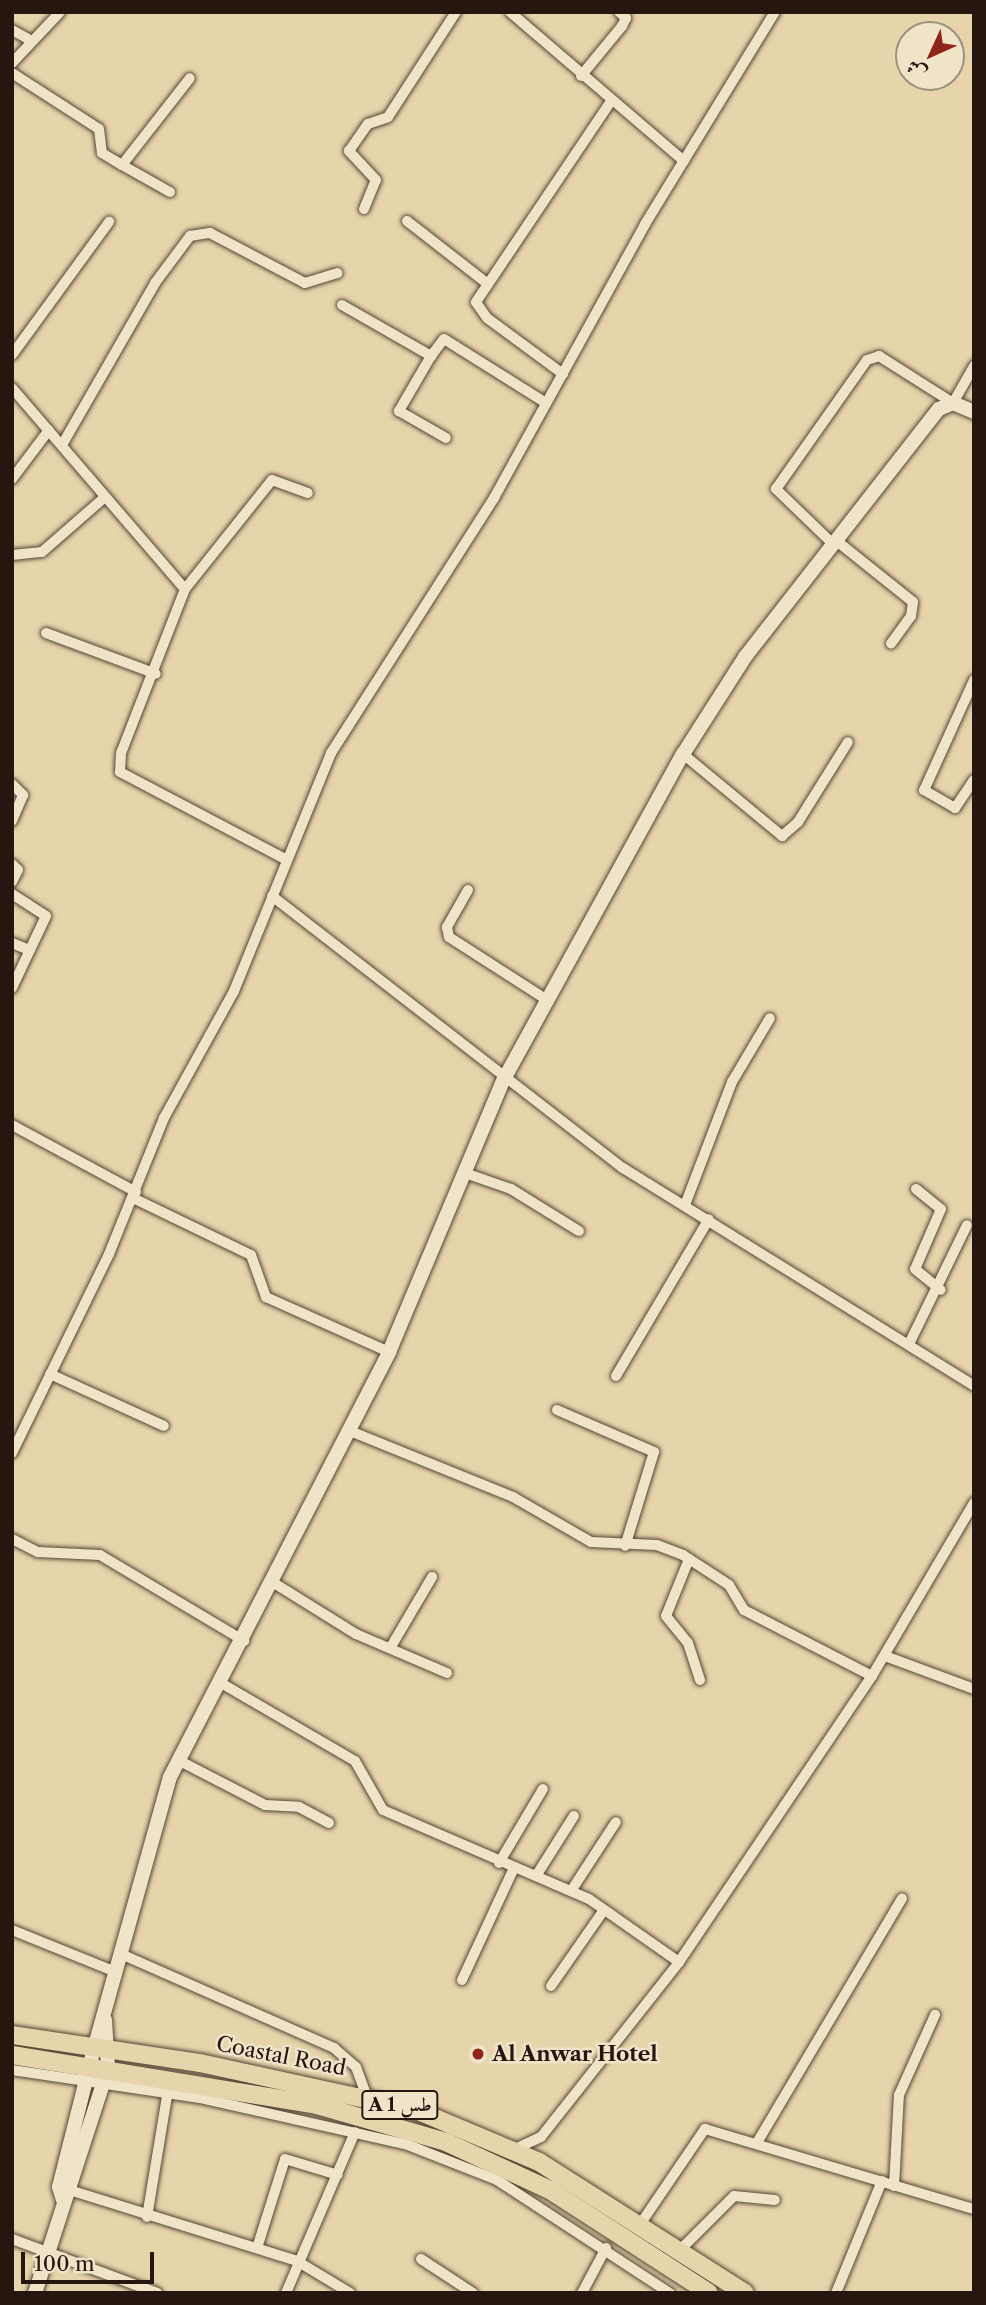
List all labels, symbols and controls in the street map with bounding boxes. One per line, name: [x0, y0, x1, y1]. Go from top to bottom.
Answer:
north arrow: [895, 21, 965, 91]
text: ش: [901, 55, 931, 85]
street label: Coastal Road: [214, 2031, 348, 2081]
place label: Al Anwar Hotel: [492, 2041, 659, 2067]
marker: Al Anwar Hotel: [470, 2046, 486, 2062]
road number: A 1 طس: [360, 2090, 440, 2120]
scale bar: [24, 2238, 158, 2282]
text: 100 m: [34, 2251, 95, 2276]

